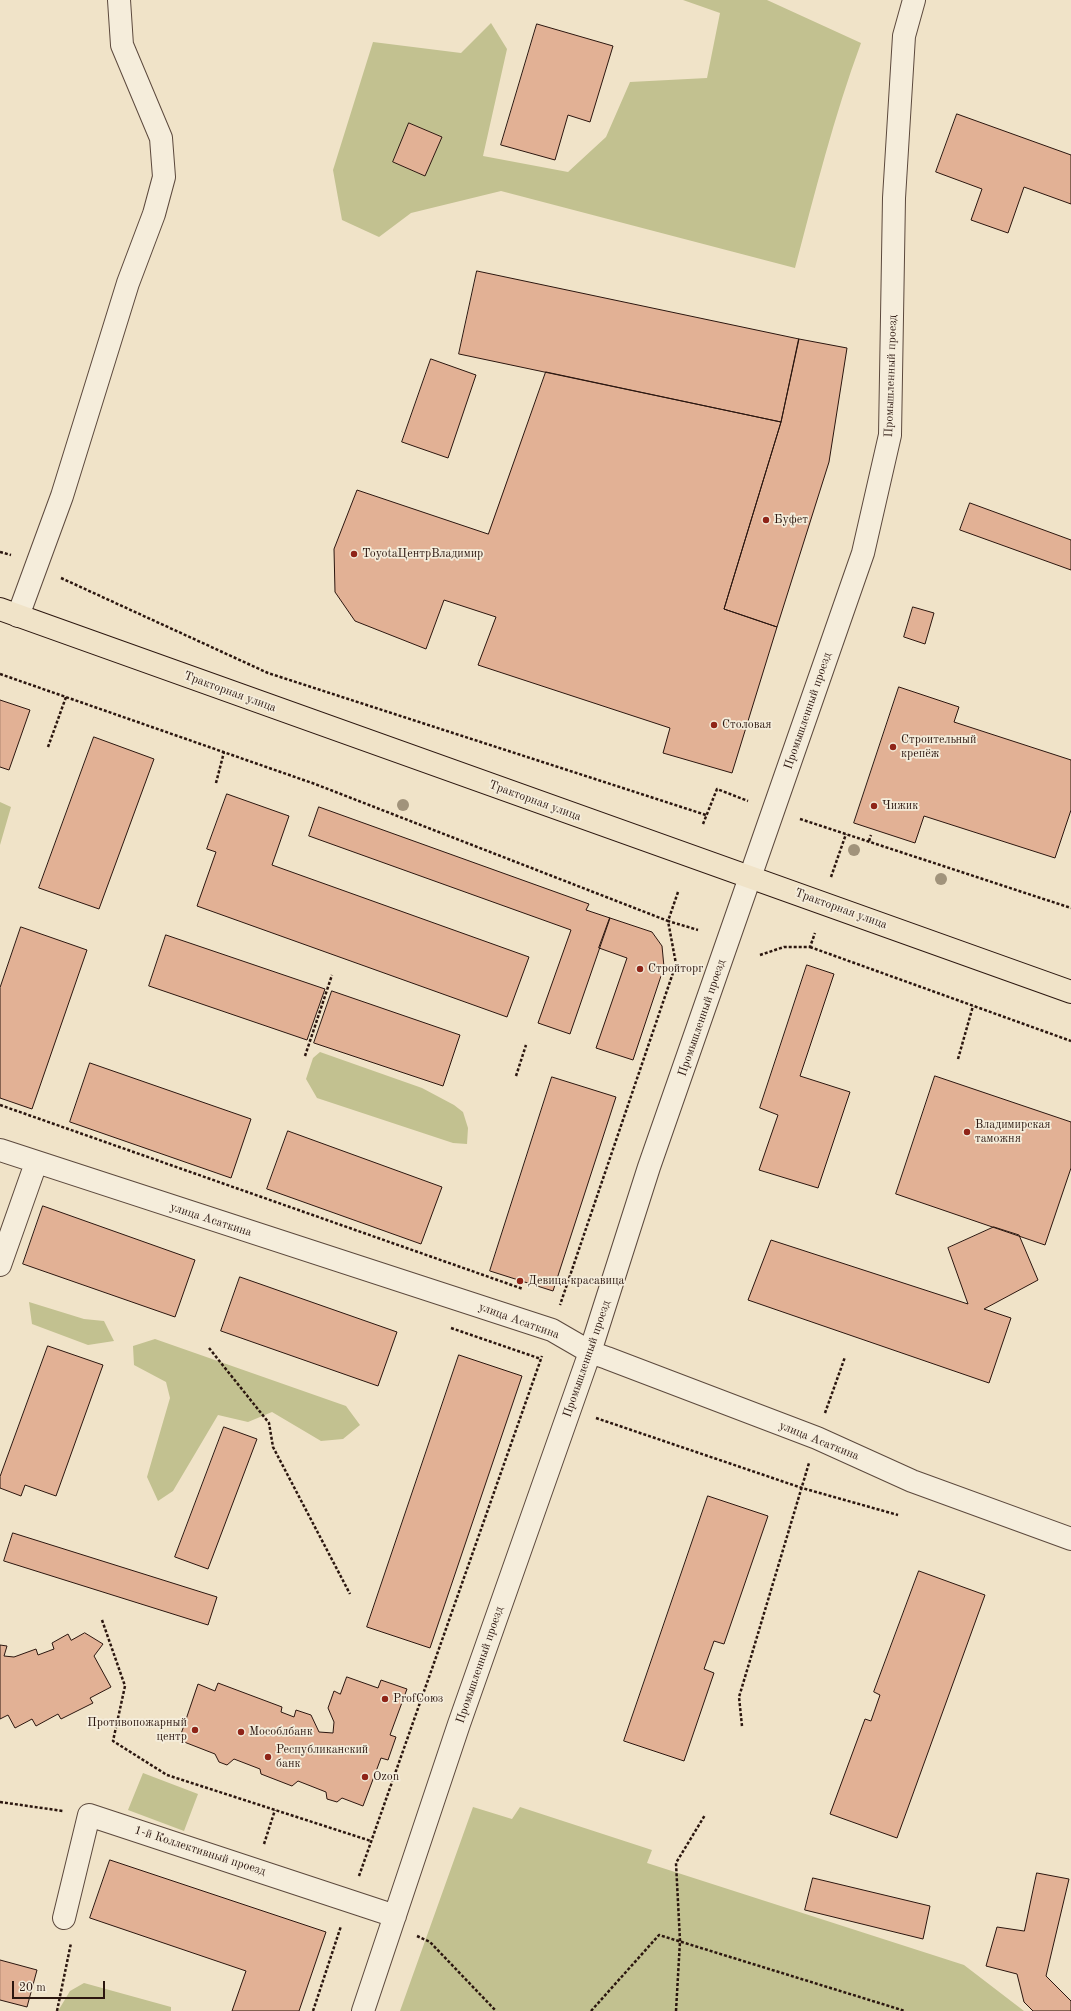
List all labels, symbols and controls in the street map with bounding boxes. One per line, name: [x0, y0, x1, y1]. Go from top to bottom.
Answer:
street label: Промышленный проезд: [882, 314, 900, 438]
place label: Буфет: [774, 513, 808, 527]
marker: Буфет: [761, 515, 771, 525]
place label: ToyotaЦентрВладимир: [362, 547, 483, 561]
marker: ToyotaЦентрВладимир: [349, 549, 359, 559]
street label: Промышленный проезд: [781, 651, 835, 771]
street label: Тракторная улица: [182, 669, 278, 715]
place label: Столовая: [722, 718, 772, 732]
marker: Столовая: [709, 720, 719, 730]
place label: Строительный крепёж: [901, 733, 976, 761]
marker: Строительный крепёж: [888, 742, 898, 752]
street label: Тракторная улица: [487, 778, 583, 824]
place label: Чижик: [882, 799, 918, 813]
marker: Чижик: [869, 801, 879, 811]
street label: Тракторная улица: [793, 886, 889, 932]
street label: Промышленный проезд: [675, 958, 729, 1078]
place label: Стройторг: [648, 962, 703, 976]
marker: Стройторг: [635, 964, 645, 974]
place label: Владимирская таможня: [975, 1118, 1051, 1146]
marker: Владимирская таможня: [962, 1127, 972, 1137]
street label: улица Асаткина: [168, 1200, 254, 1240]
place label: Девица красавица: [528, 1274, 625, 1288]
marker: Девица красавица: [515, 1276, 525, 1286]
street label: Промышленный проезд: [560, 1299, 614, 1419]
street label: улица Асаткина: [477, 1300, 561, 1342]
street label: улица Асаткина: [777, 1418, 861, 1464]
street label: Промышленный проезд: [453, 1605, 507, 1725]
place label: ProfСоюз: [393, 1692, 443, 1706]
marker: ProfСоюз: [380, 1694, 390, 1704]
place label: Противопожарный центр: [87, 1716, 187, 1744]
marker: Противопожарный центр: [190, 1725, 200, 1735]
place label: Мособлбанк: [249, 1725, 313, 1739]
marker: Мособлбанк: [236, 1727, 246, 1737]
place label: Республиканский банк: [276, 1743, 368, 1771]
marker: Республиканский банк: [263, 1752, 273, 1762]
place label: Ozon: [373, 1770, 399, 1784]
marker: Ozon: [360, 1772, 370, 1782]
street label: 1-й Коллективный проезд: [133, 1823, 267, 1879]
scale bar: [14, 1973, 107, 1999]
text: 20 m: [19, 1982, 46, 1994]

